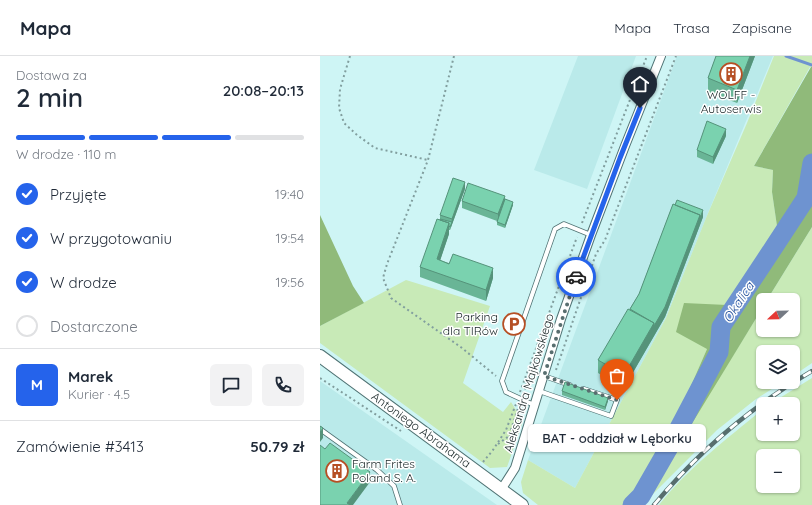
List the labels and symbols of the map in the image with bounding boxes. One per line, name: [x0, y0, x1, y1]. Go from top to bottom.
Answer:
building icon: WOLFF - Autoserwis: [718, 61, 744, 87]
pin: [623, 67, 657, 108]
place label: WOLFF - Autoserwis: [701, 87, 762, 116]
courier: [556, 257, 596, 297]
water label: Okalica: [719, 278, 758, 325]
north arrow: [756, 293, 800, 337]
place label: Parking dla TIRów: [443, 309, 498, 338]
parking icon: Parking dla TIRów: [501, 311, 527, 337]
street label: Aleksandra Majkowskiego: [500, 312, 557, 454]
pin: [600, 359, 634, 400]
street label: Antoniego Abrahama: [369, 389, 474, 471]
callout: BAT - oddział w Lęborku: [528, 424, 706, 452]
place label: Farm Frites Poland S. A.: [352, 456, 416, 485]
building icon: Farm Frites Poland S. A.: [324, 458, 350, 484]

